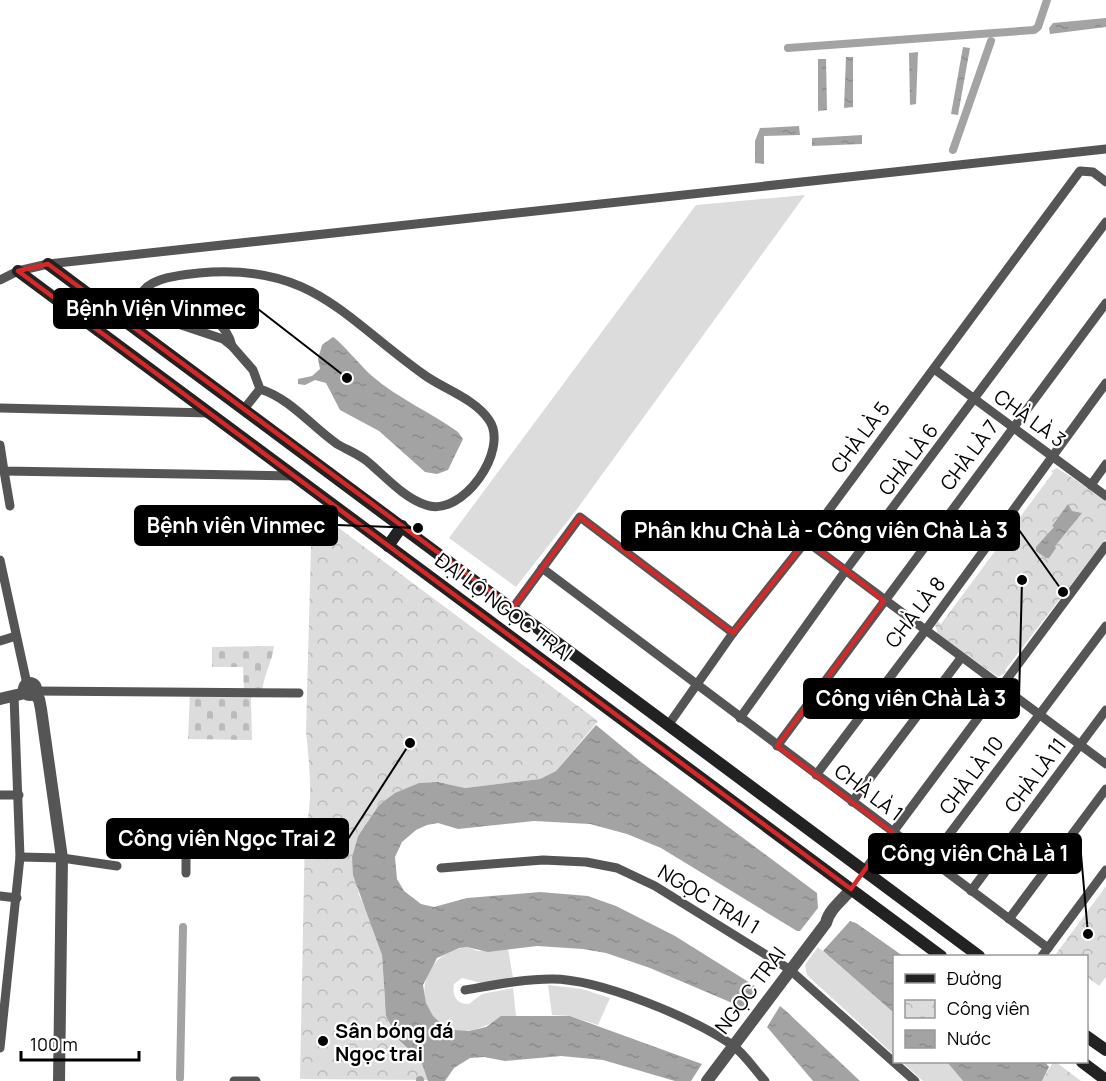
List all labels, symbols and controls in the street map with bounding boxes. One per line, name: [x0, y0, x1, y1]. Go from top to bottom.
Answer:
callout: Bệnh Viện Vinmec: [54, 289, 258, 328]
text: Bệnh Viện Vinmec: [66, 294, 246, 322]
street label: CHÀ LÀ 3: [989, 383, 1071, 453]
street label: CHÀ LÀ 5: [824, 396, 896, 478]
street label: CHÀ LÀ 7: [934, 414, 1004, 496]
street label: CHÀ LÀ 6: [872, 417, 944, 501]
callout: Bệnh viên Vinmec: [135, 506, 337, 545]
text: Bệnh viên Vinmec: [147, 511, 325, 539]
callout: Phân khu Chà Là - Công viên Chà Là 3: [622, 511, 1019, 550]
text: Phân khu Chà Là - Công viên Chà Là 3: [634, 516, 1008, 544]
street label: ĐẠI LỘ NGỌC TRAI: [430, 547, 578, 667]
street label: CHÀ LÀ 8: [879, 571, 951, 653]
callout: Công viên Chà Là 3: [804, 679, 1019, 718]
text: Công viên Chà Là 3: [816, 684, 1006, 712]
street label: CHÀ LÀ 10: [933, 730, 1009, 820]
street label: CHÀ LÀ 11: [998, 732, 1072, 818]
street label: CHÀ LÀ 1: [829, 757, 909, 827]
callout: Công viên Ngọc Trai 2: [107, 819, 348, 858]
text: Công viên Ngọc Trai 2: [118, 824, 336, 852]
callout: Công viên Chà Là 1: [869, 834, 1081, 873]
text: Công viên Chà Là 1: [881, 839, 1069, 867]
street label: NGỌC TRAI 1: [653, 858, 765, 940]
street label: NGỌC TRAI: [708, 941, 792, 1039]
legend: [893, 955, 1088, 1063]
text: Đường: [947, 966, 1002, 990]
text: Công viên: [947, 996, 1030, 1020]
place label: Sân bóng đá Ngọc trai: [335, 1017, 454, 1067]
scale bar: [21, 1024, 140, 1062]
text: Nước: [947, 1026, 991, 1050]
text: 100 m: [30, 1032, 78, 1056]
marker: Sân bóng đá Ngọc trai: [316, 1034, 330, 1048]

